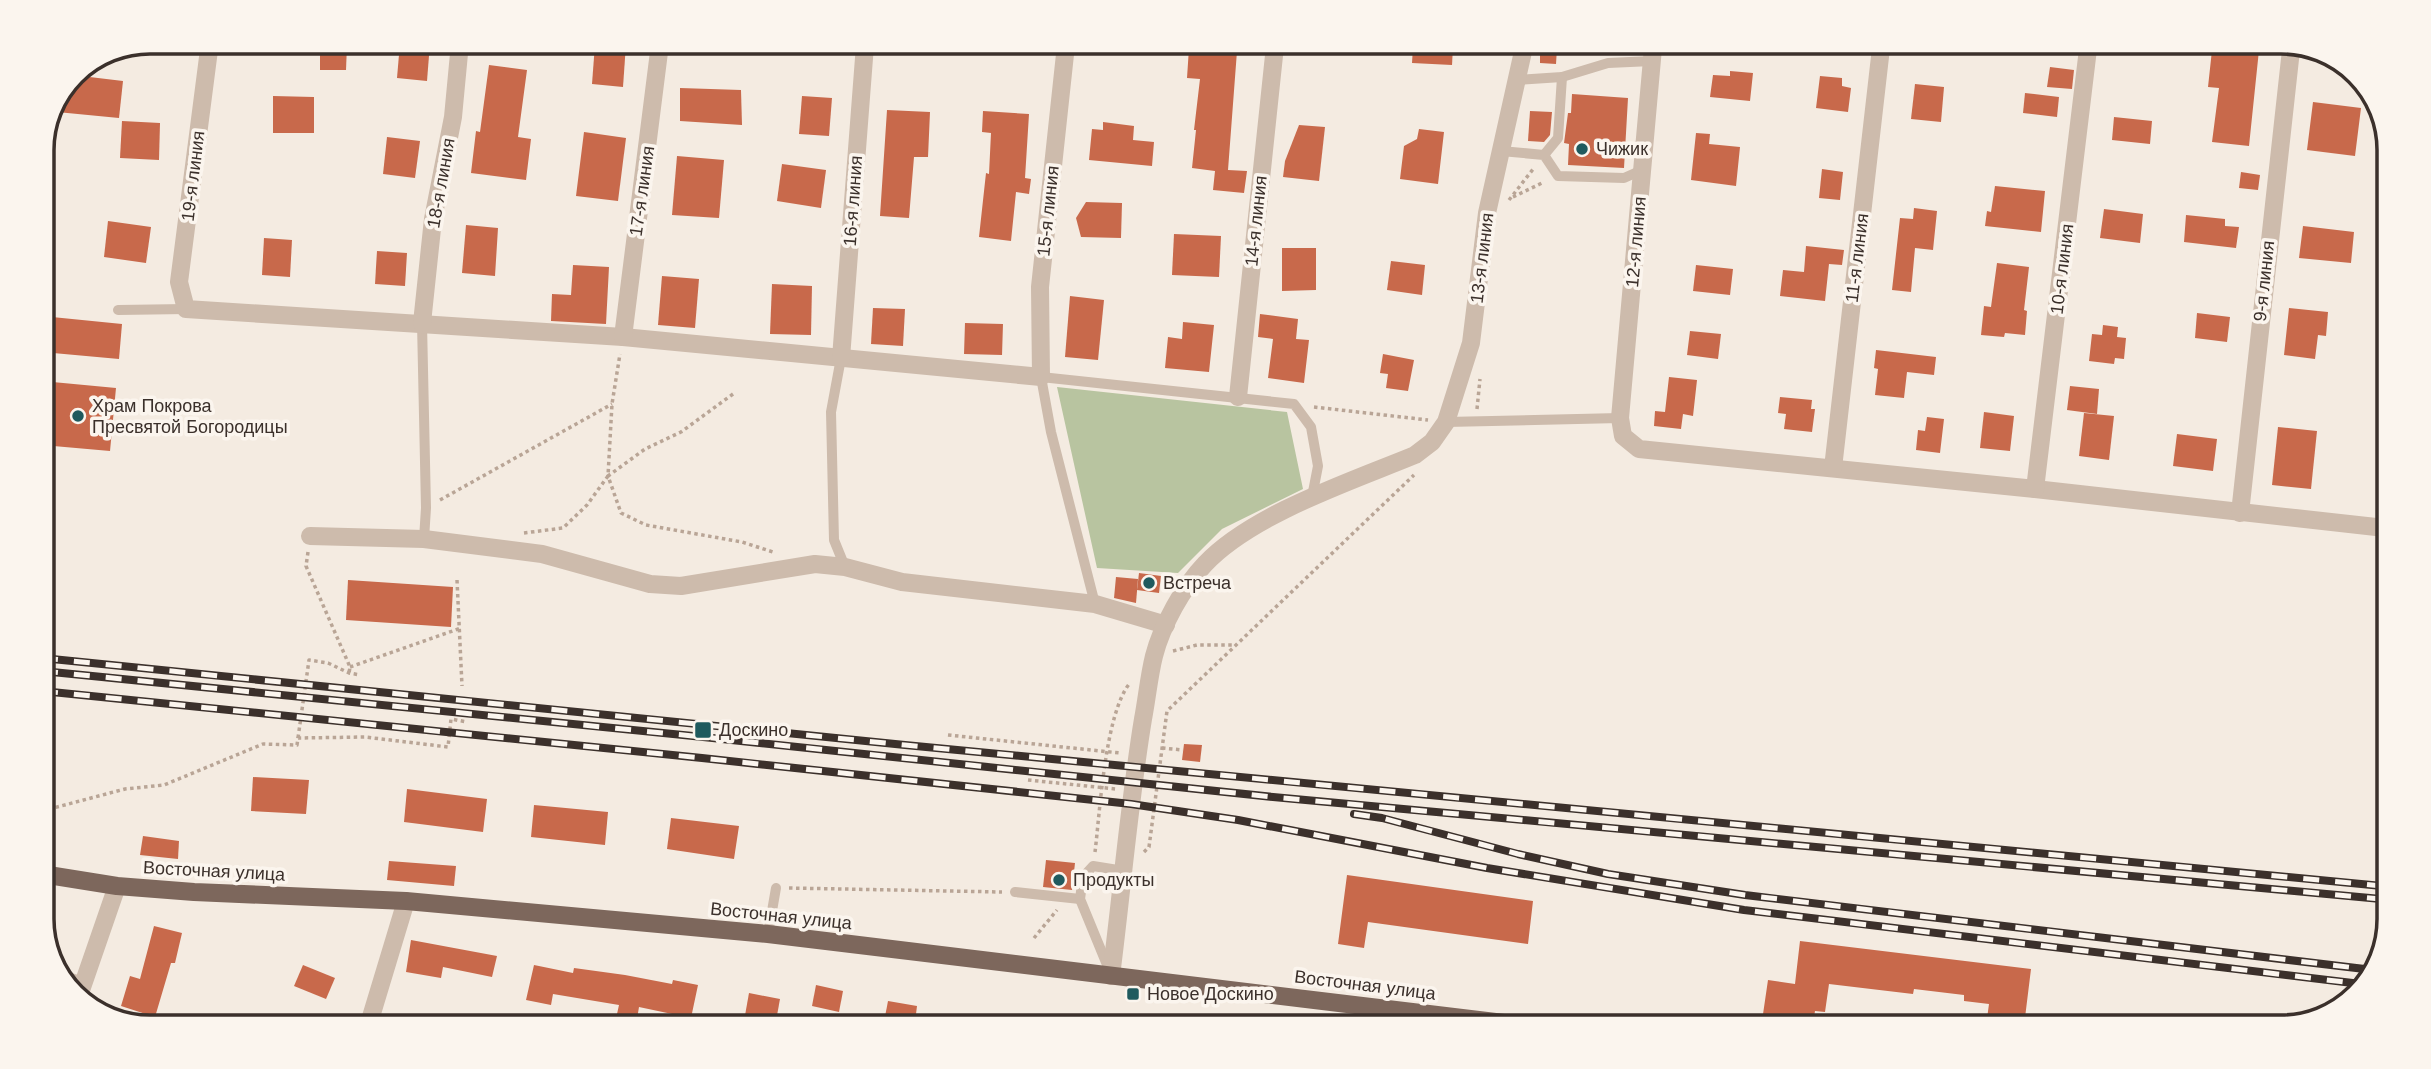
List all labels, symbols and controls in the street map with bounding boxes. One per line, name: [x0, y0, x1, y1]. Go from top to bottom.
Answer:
street label: 19-я линия: [178, 130, 208, 222]
street label: 18-я линия: [423, 136, 459, 230]
place label: Чижик: [1596, 139, 1648, 159]
marker: Чижик: [1574, 141, 1590, 157]
street label: 17-я линия: [626, 145, 658, 237]
street label: 16-я линия: [840, 155, 866, 247]
street label: 15-я линия: [1033, 165, 1063, 257]
street label: 14-я линия: [1241, 175, 1271, 267]
street label: 12-я линия: [1622, 196, 1650, 288]
street label: 13-я линия: [1467, 212, 1497, 304]
street label: 11-я линия: [1842, 212, 1872, 304]
street label: 10-я линия: [2047, 223, 2077, 315]
street label: 9-я линия: [2250, 240, 2278, 322]
place label: Храм Покрова Пресвятой Богородицы: [92, 396, 288, 437]
marker: Храм Покрова Пресвятой Богородицы: [70, 408, 86, 424]
place label: Встреча: [1163, 573, 1232, 593]
marker: Встреча: [1141, 575, 1157, 591]
marker: Доскино: [693, 720, 713, 740]
place label: Доскино: [719, 720, 788, 740]
street label: Восточная улица: [142, 857, 287, 885]
place label: Продукты: [1073, 870, 1154, 890]
marker: Продукты: [1051, 872, 1067, 888]
street label: Восточная улица: [709, 899, 854, 933]
street label: Восточная улица: [1293, 966, 1438, 1004]
place label: Новое Доскино: [1147, 984, 1274, 1004]
marker: Новое Доскино: [1125, 986, 1141, 1002]

